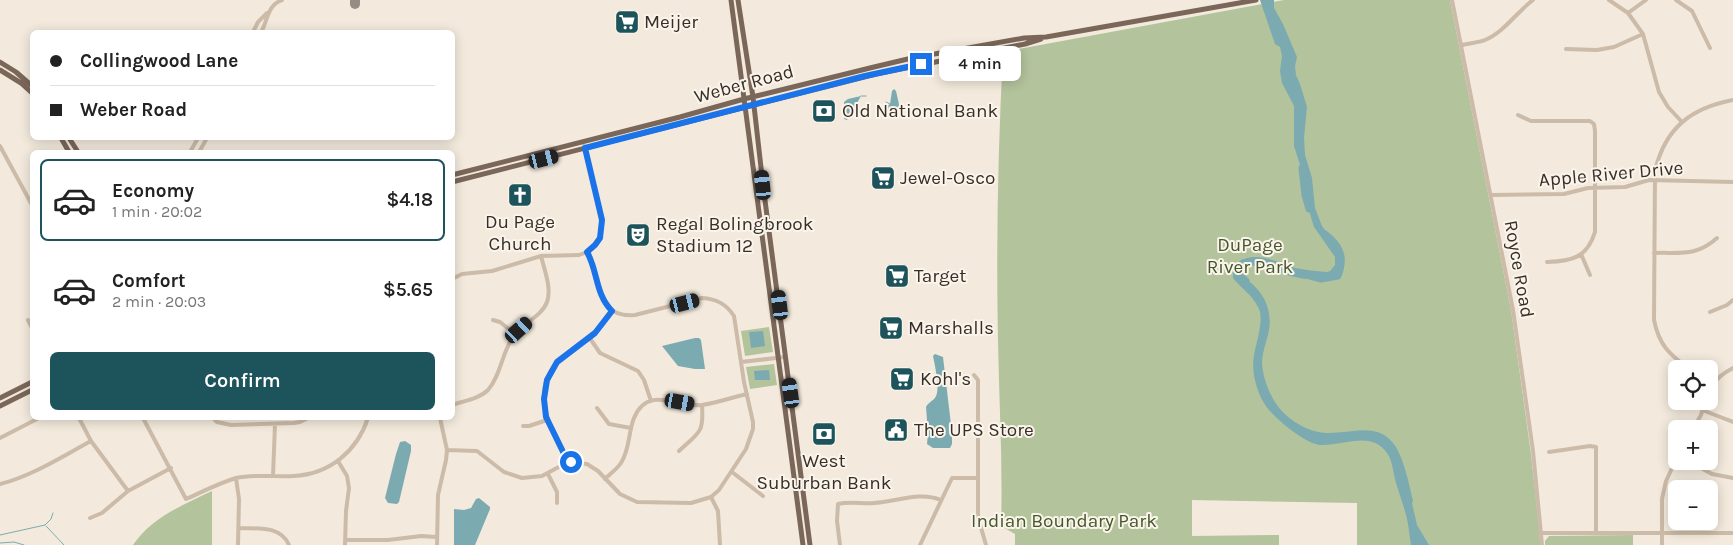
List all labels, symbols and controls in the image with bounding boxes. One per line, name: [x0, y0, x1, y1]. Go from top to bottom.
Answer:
supermarket icon: Meijer: [614, 9, 640, 35]
place label: Meijer: [644, 11, 698, 33]
callout: 4 min: [938, 46, 1021, 82]
text: Collingwood Lane: [80, 50, 238, 72]
route end: [910, 53, 932, 75]
text: 4 min: [958, 54, 1002, 73]
street label: Weber Road: [692, 60, 796, 108]
bank icon: Old National Bank: [811, 98, 837, 124]
text: Weber Road: [80, 99, 187, 121]
place label: Old National Bank: [842, 100, 998, 122]
car: [527, 148, 560, 170]
street label: Apple River Drive: [1538, 157, 1684, 191]
supermarket icon: Jewel-Osco: [870, 165, 896, 191]
place label: Jewel-Osco: [900, 167, 995, 189]
car: [753, 169, 772, 201]
icon: car: [52, 178, 97, 223]
text: Economy: [112, 180, 194, 202]
church icon: Du Page Church: [507, 182, 533, 208]
text: $4.18: [386, 189, 433, 211]
text: 1 min · 20:02: [112, 202, 202, 221]
place label: Du Page Church: [485, 211, 555, 255]
place label: Regal Bolingbrook Stadium 12: [656, 213, 814, 257]
street label: Royce Road: [1500, 218, 1538, 320]
theatre icon: Regal Bolingbrook Stadium 12: [625, 222, 651, 248]
park label: DuPage River Park: [1207, 234, 1294, 278]
supermarket icon: Target: [884, 263, 910, 289]
place label: Target: [914, 265, 967, 287]
icon: car: [52, 268, 97, 313]
text: Comfort: [112, 270, 186, 292]
text: $5.65: [383, 279, 433, 301]
car: [770, 289, 789, 321]
text: 2 min · 20:03: [112, 292, 206, 311]
car: [668, 292, 701, 314]
car: [502, 314, 535, 346]
supermarket icon: Marshalls: [878, 315, 904, 341]
place label: Marshalls: [908, 317, 994, 339]
button: Confirm: [50, 352, 435, 410]
map controls: [1668, 360, 1718, 530]
button: locate: [1668, 360, 1718, 410]
supermarket icon: Kohl's: [889, 366, 915, 392]
place label: Kohl's: [920, 368, 971, 390]
car: [781, 377, 800, 409]
car: [663, 392, 696, 412]
public building icon: The UPS Store: [883, 417, 909, 443]
place label: The UPS Store: [914, 419, 1034, 441]
button: +: [1668, 420, 1718, 470]
bank icon: West Suburban Bank: [811, 421, 837, 447]
place label: West Suburban Bank: [757, 450, 892, 494]
route start: [560, 451, 582, 473]
button: −: [1668, 480, 1718, 530]
park label: Indian Boundary Park: [971, 510, 1157, 532]

